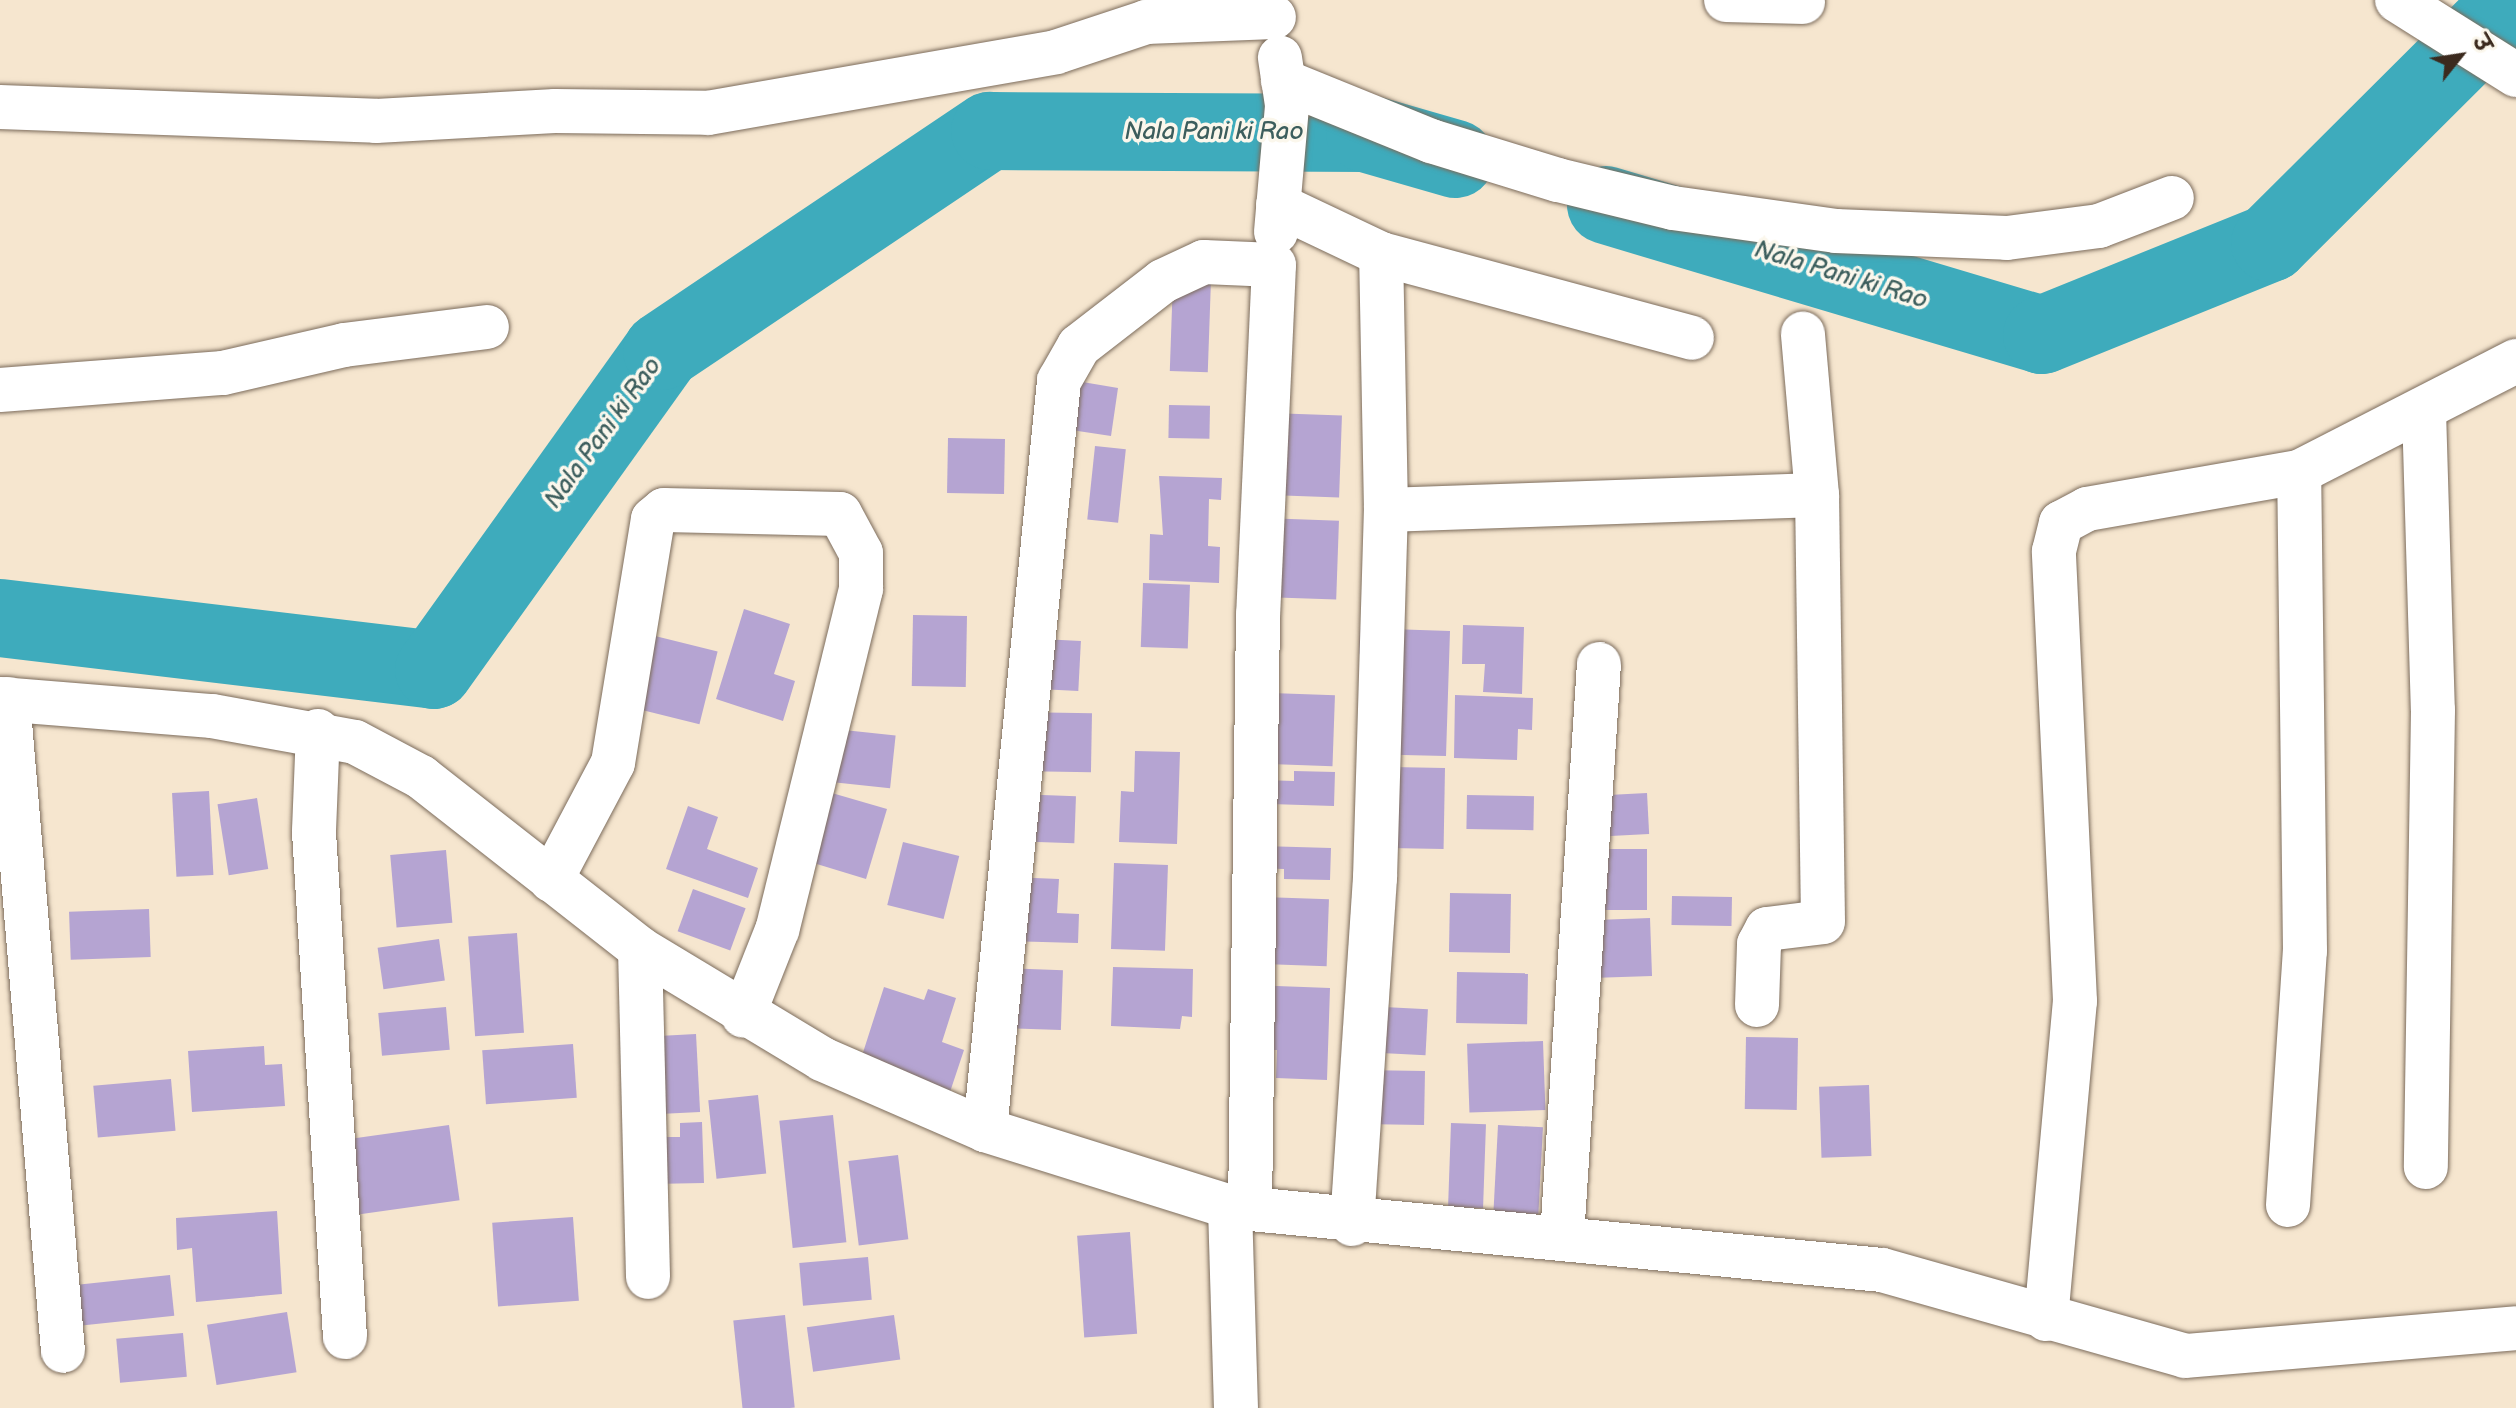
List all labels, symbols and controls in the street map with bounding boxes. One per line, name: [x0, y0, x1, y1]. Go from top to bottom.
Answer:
north arrow: [2420, 16, 2500, 96]
text: उ: [2466, 31, 2497, 57]
water label: Nala Pani ki Rao: [1124, 118, 1304, 146]
water label: Nala Pani ki Rao: [1751, 235, 1931, 315]
water label: Nala Pani ki Rao: [539, 352, 667, 514]

